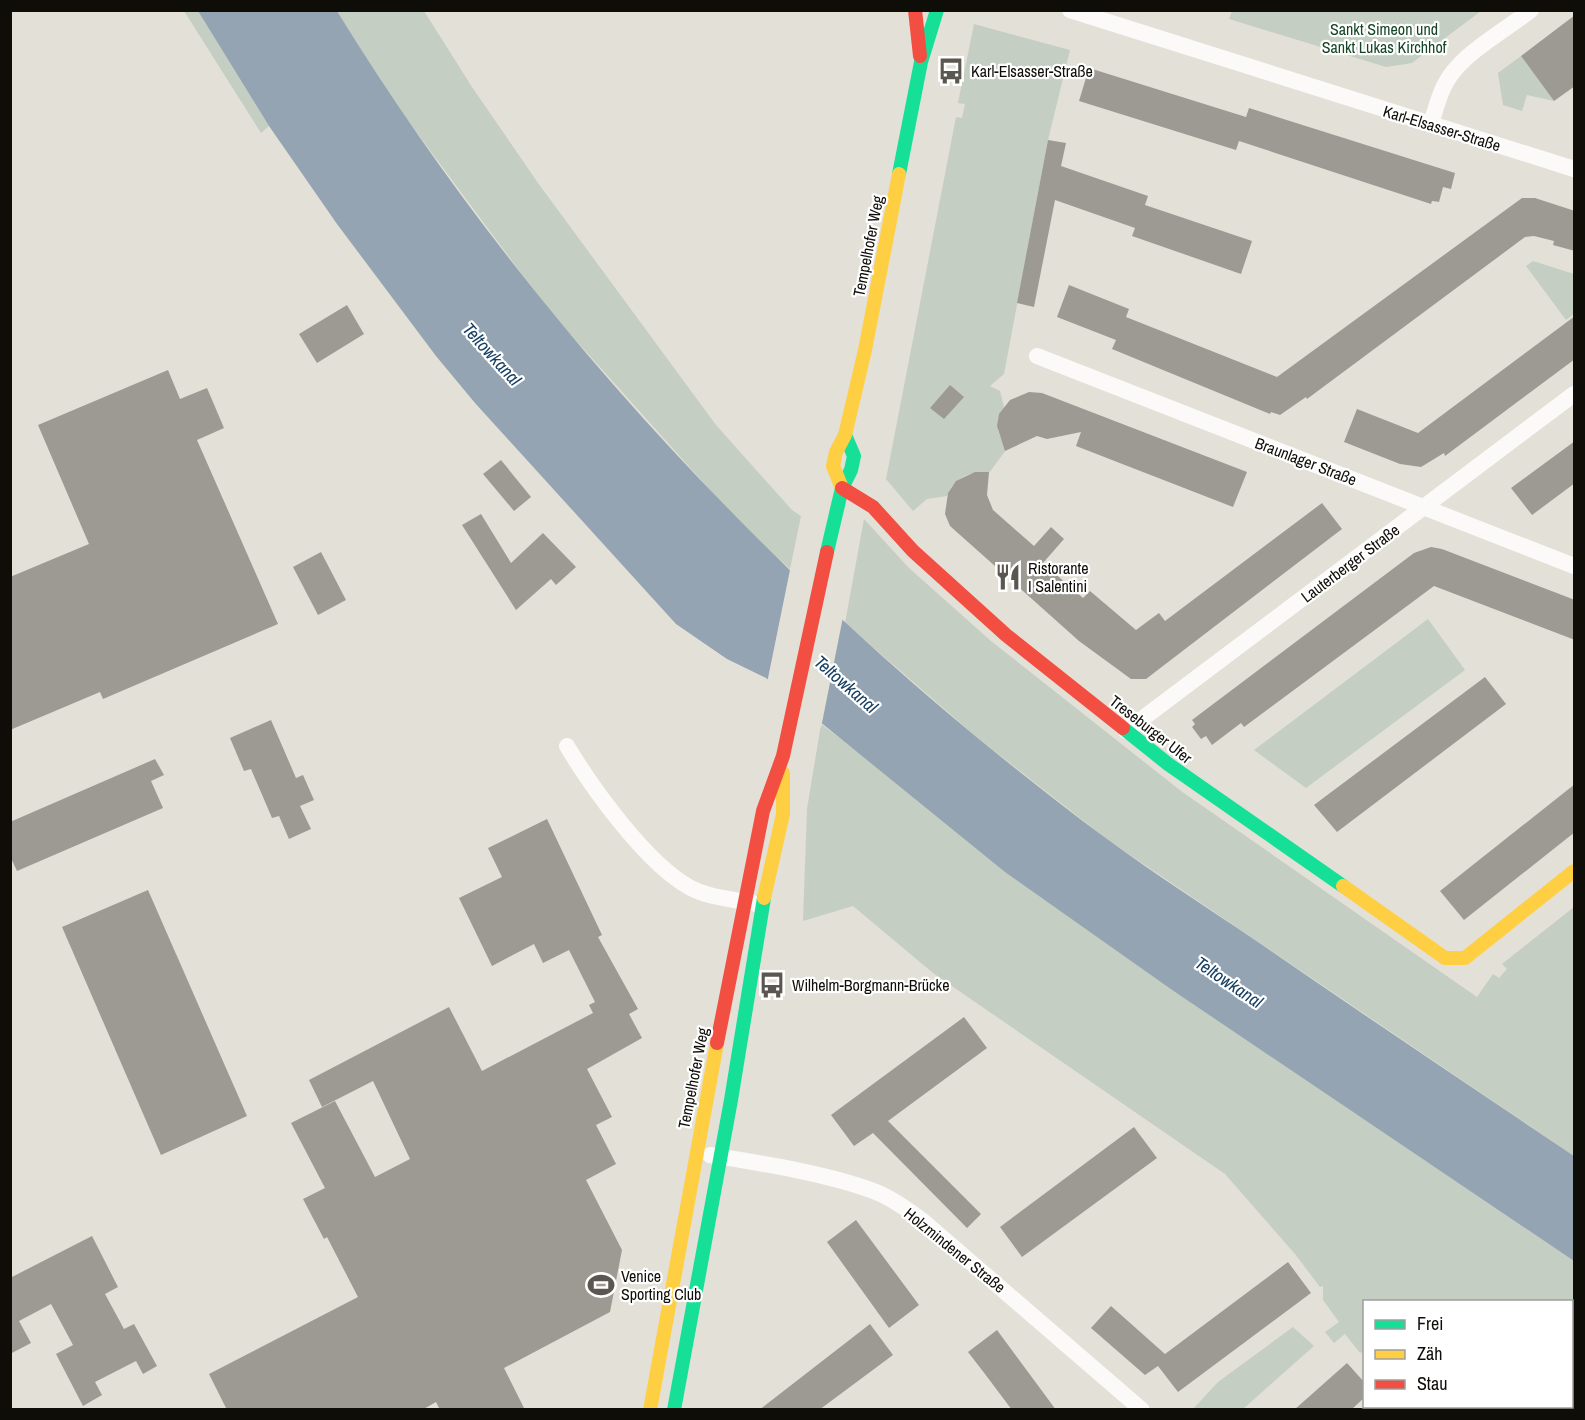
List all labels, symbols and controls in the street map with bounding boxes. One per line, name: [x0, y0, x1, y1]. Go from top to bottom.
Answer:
park label: Sankt Simeon und Sankt Lukas Kirchhof: [1322, 18, 1447, 58]
bus stop icon: Karl-Elsasser-Straße: [936, 56, 966, 86]
place label: Karl-Elsasser-Straße: [971, 60, 1093, 82]
street label: Karl-Elsasser-Straße: [1381, 100, 1503, 156]
street label: Tempelhofer Weg: [847, 193, 889, 298]
water label: Teltowkanal: [457, 317, 527, 391]
street label: Braunlager Straße: [1252, 432, 1360, 490]
street label: Lauterberger Straße: [1296, 519, 1404, 607]
place label: Ristorante I Salentini: [1028, 557, 1089, 597]
restaurant icon: Ristorante I Salentini: [993, 562, 1023, 592]
water label: Teltowkanal: [809, 649, 884, 719]
street label: Treseburger Ufer: [1105, 690, 1197, 769]
water label: Teltowkanal: [1190, 950, 1268, 1014]
bus stop icon: Wilhelm-Borgmann-Brücke: [757, 970, 787, 1000]
place label: Wilhelm-Borgmann-Brücke: [792, 974, 949, 996]
street label: Tempelhofer Weg: [672, 1025, 714, 1130]
street label: Holzmindener Straße: [900, 1202, 1010, 1298]
place label: Venice Sporting Club: [621, 1265, 701, 1305]
sports icon: Venice Sporting Club: [586, 1270, 616, 1300]
legend: [1363, 1300, 1573, 1408]
text: Frei: [1417, 1311, 1443, 1336]
text: Zäh: [1417, 1341, 1442, 1366]
text: Stau: [1417, 1371, 1447, 1396]

